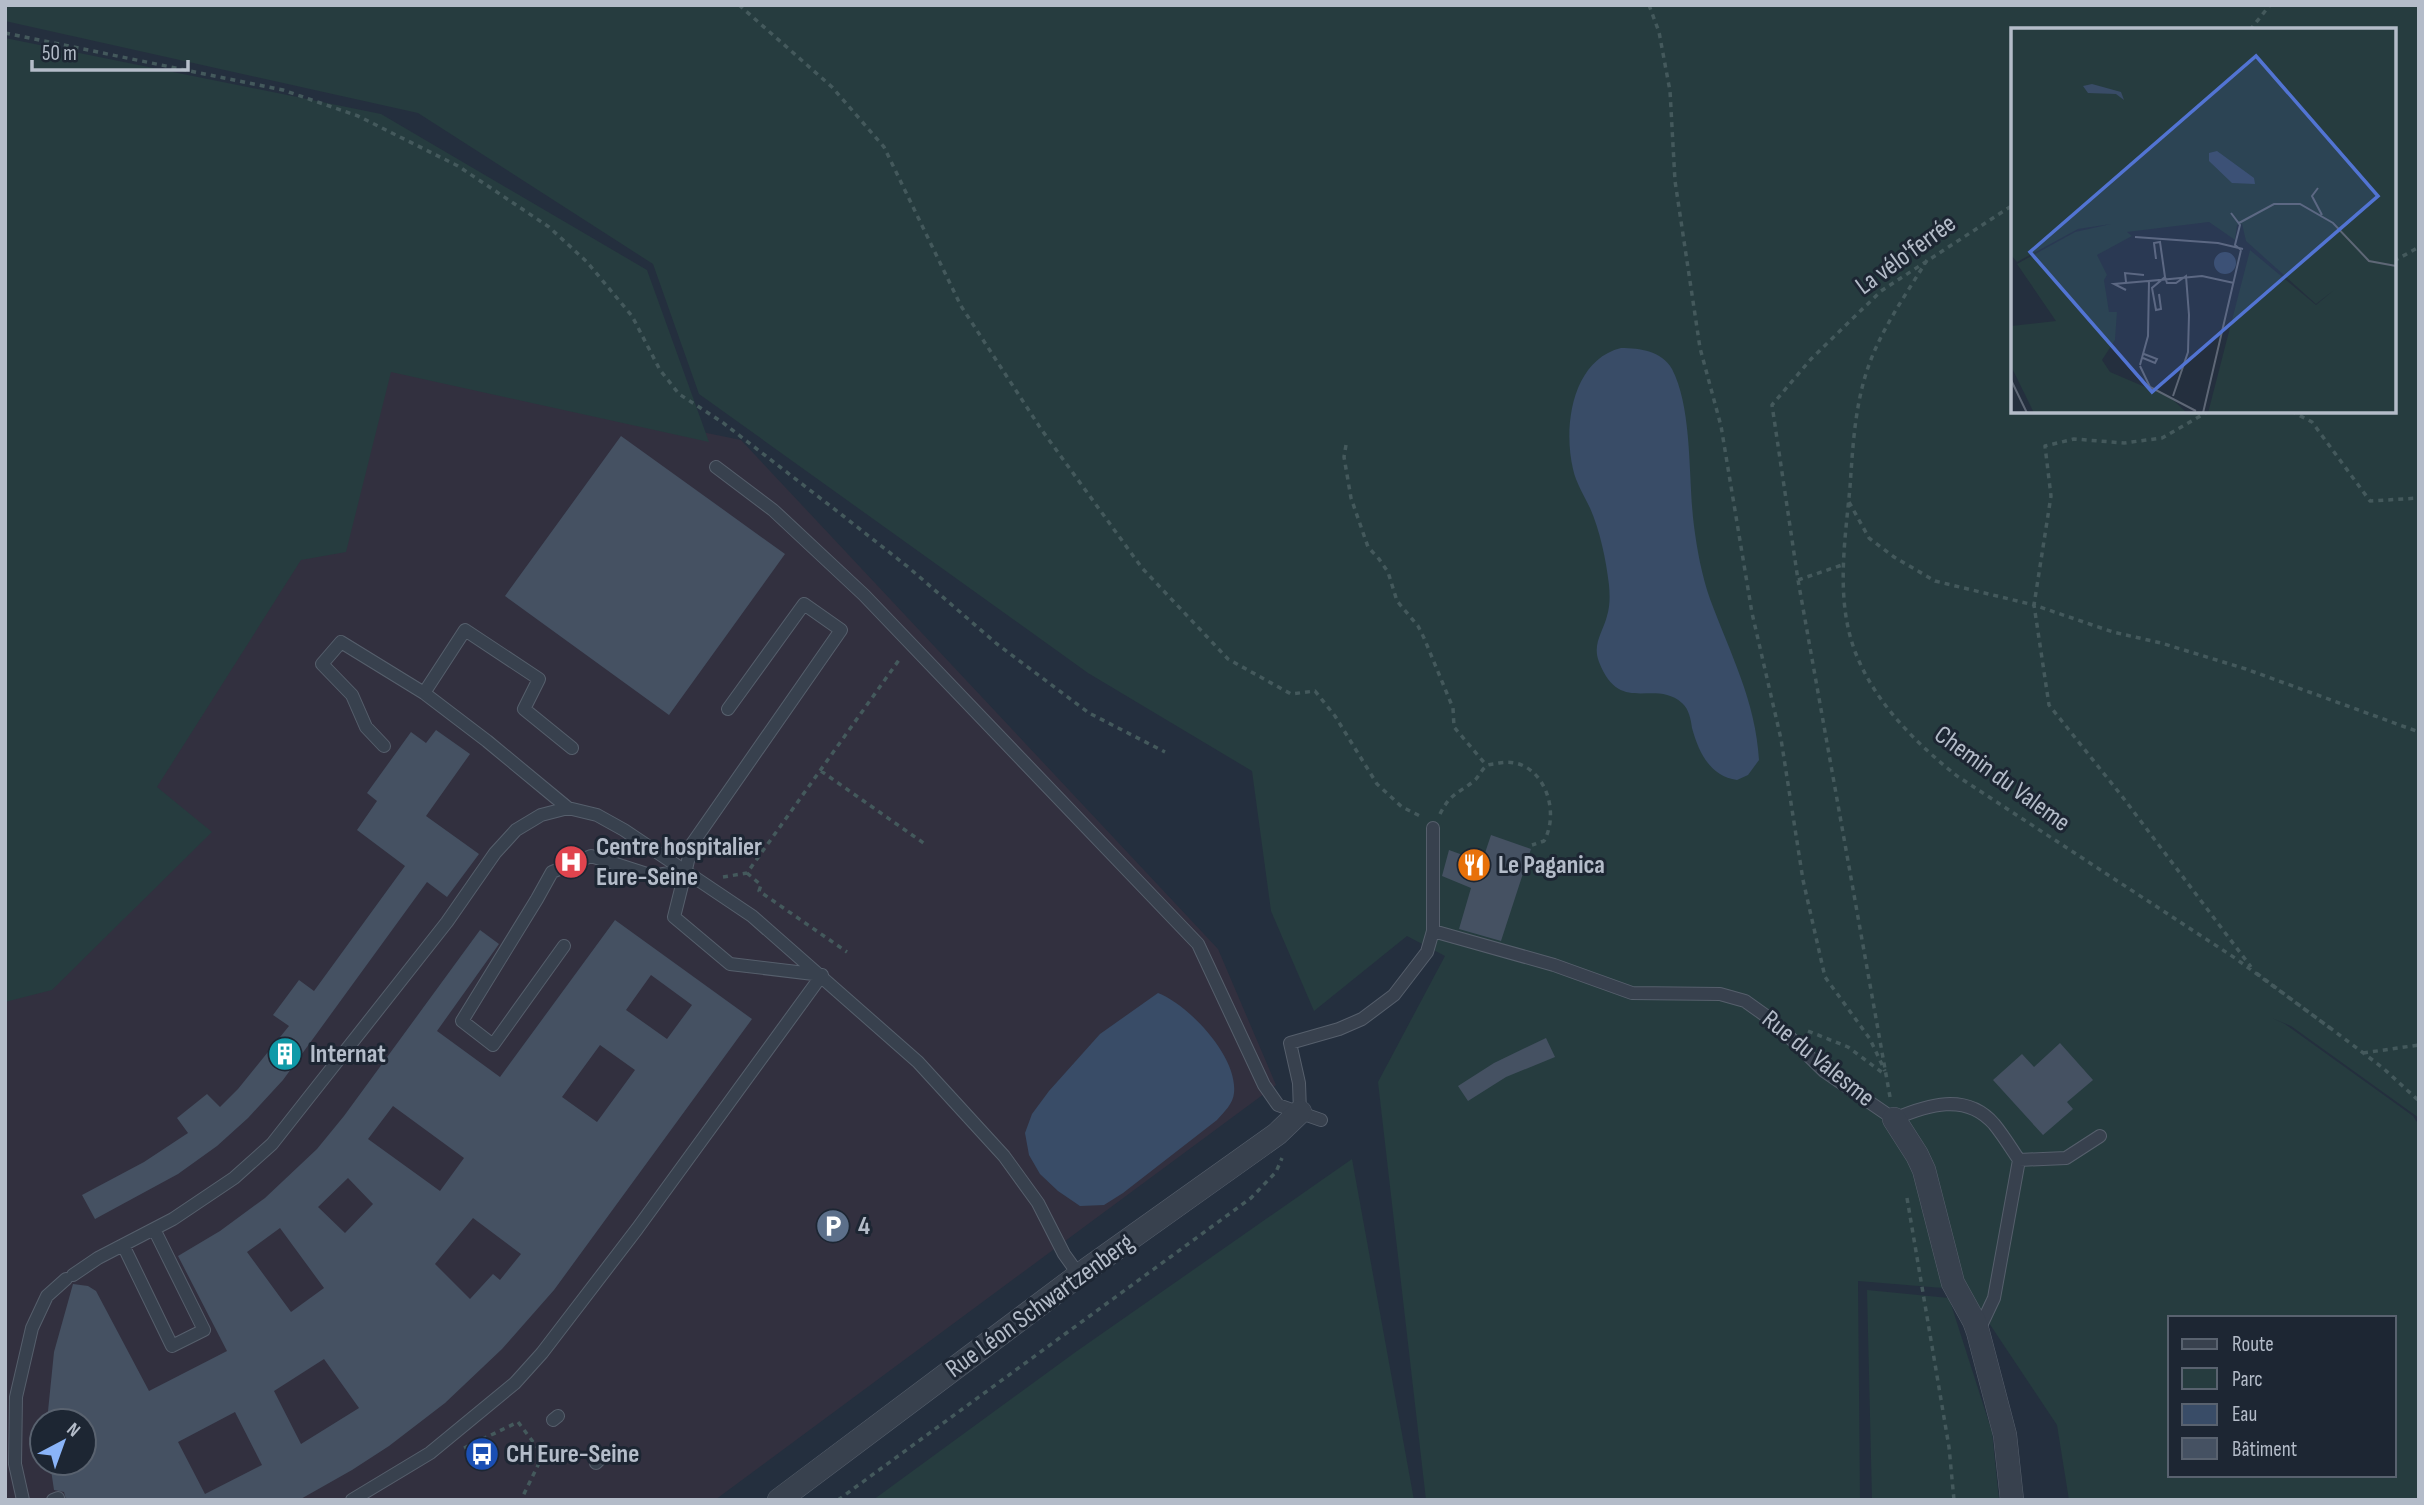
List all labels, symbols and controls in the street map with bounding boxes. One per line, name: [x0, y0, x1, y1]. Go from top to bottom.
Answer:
scale bar: [32, 28, 187, 72]
inset map: [2011, 28, 2396, 413]
text: 50 m: [42, 41, 77, 66]
street label: La vélo'ferrée: [1850, 208, 1962, 302]
street label: Chemin du Valeme: [1928, 719, 2076, 839]
place label: Centre hospitalier Eure-Seine: [596, 832, 762, 893]
hospital icon: Centre hospitalier Eure-Seine: [552, 843, 590, 881]
restaurant icon: Le Paganica: [1455, 846, 1493, 884]
place label: Le Paganica: [1498, 850, 1605, 881]
street label: Rue du Valesme: [1755, 1004, 1881, 1114]
building icon: Internat: [266, 1035, 304, 1073]
place label: Internat: [310, 1039, 386, 1070]
parking icon: 4: [814, 1207, 852, 1245]
place label: 4: [858, 1211, 870, 1242]
street label: Rue Léon Schwartzenberg: [940, 1227, 1140, 1385]
legend: [2168, 1316, 2396, 1477]
text: Route: [2232, 1332, 2274, 1357]
text: Parc: [2232, 1367, 2263, 1392]
text: Eau: [2232, 1402, 2257, 1427]
north arrow: [28, 1407, 98, 1477]
text: N: [62, 1418, 85, 1442]
bus stop icon: CH Eure-Seine: [463, 1435, 501, 1473]
text: Bâtiment: [2232, 1437, 2297, 1462]
place label: CH Eure-Seine: [506, 1439, 639, 1470]

